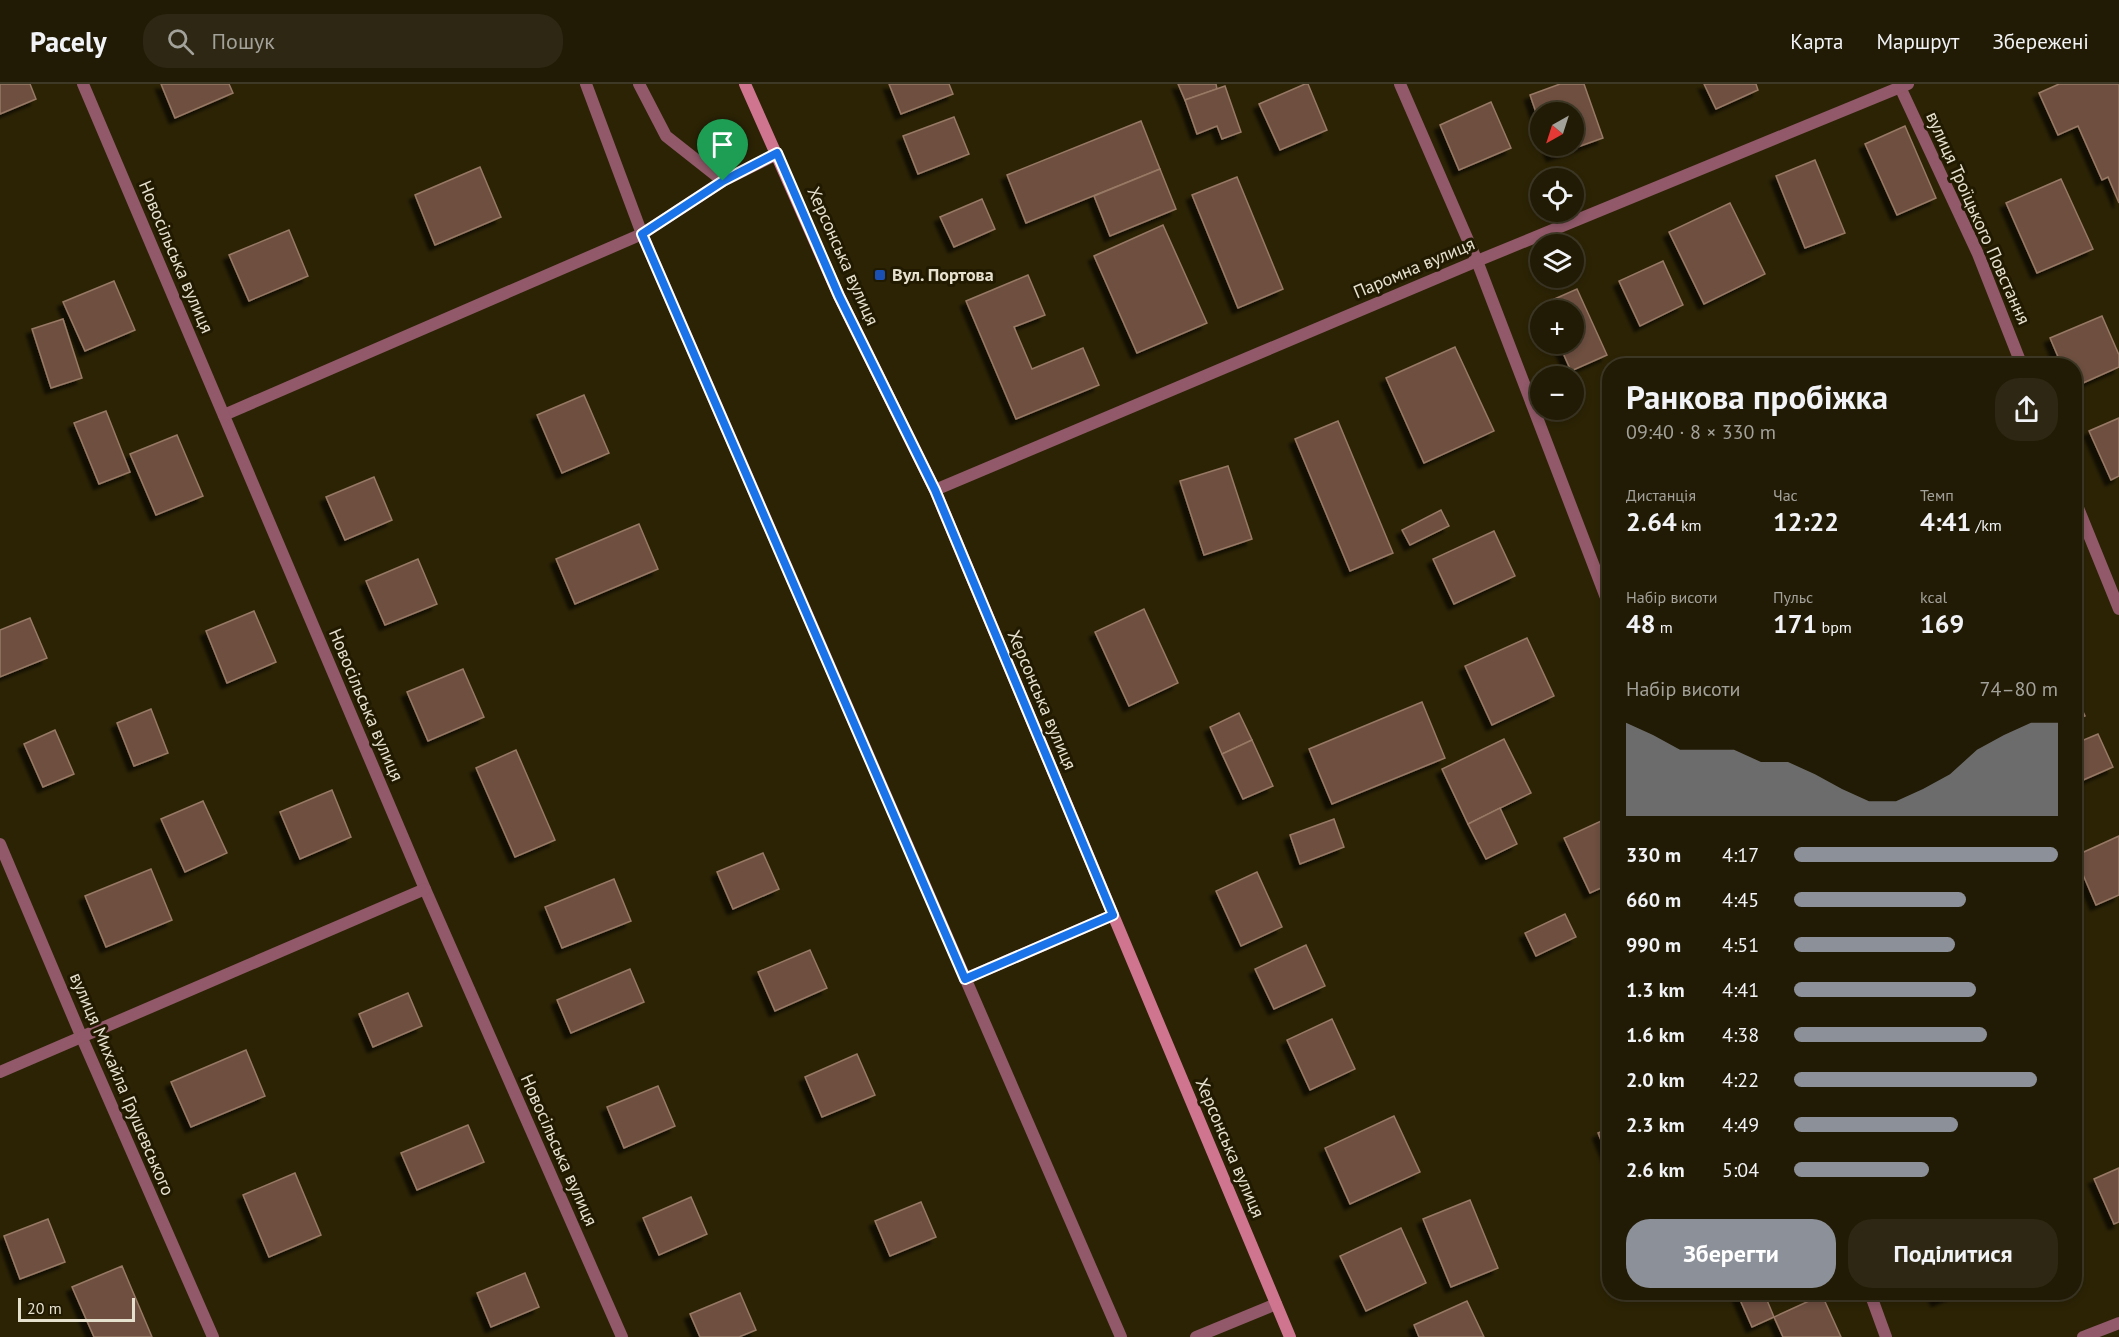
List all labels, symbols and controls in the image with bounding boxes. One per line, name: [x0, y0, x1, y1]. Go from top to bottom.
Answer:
search box: [143, 14, 563, 68]
text: Pacely: [30, 23, 107, 60]
icon: search: [164, 25, 197, 58]
text: Пошук: [212, 27, 275, 55]
text: Карта: [1790, 28, 1843, 55]
text: Маршрут: [1876, 28, 1959, 55]
text: Збережені: [1992, 28, 2089, 55]
north arrow: [1530, 102, 1584, 156]
map controls: [1530, 102, 1584, 420]
street label: вулиця Троїцького Повстання: [1921, 108, 2036, 328]
pin: [697, 119, 748, 181]
icon: arrive: [706, 128, 739, 161]
button: locate: [1530, 168, 1584, 222]
street label: Новосільська вулиця: [134, 177, 219, 337]
street label: Херсонська вулиця: [803, 183, 884, 329]
street label: Паромна вулиця: [1350, 232, 1478, 303]
button: layers: [1530, 234, 1584, 288]
place label: Вул. Портова: [892, 263, 994, 286]
marker: Вул. Портова: [873, 268, 887, 282]
button: +: [1530, 300, 1584, 354]
button: −: [1530, 366, 1584, 420]
text: Ранкова пробіжка: [1626, 375, 1888, 418]
button: share: [1995, 378, 2058, 441]
text: 09:40 · 8 × 330 m: [1626, 419, 1776, 445]
text: Дистанція: [1626, 485, 1696, 505]
text: Час: [1773, 485, 1798, 505]
text: Темп: [1920, 485, 1954, 505]
text: 2.64: [1626, 505, 1677, 538]
text: 12:22: [1773, 505, 1839, 538]
text: 4:41: [1920, 505, 1971, 538]
text: km: [1677, 515, 1702, 535]
text: /km: [1971, 515, 2002, 535]
text: Набір висоти: [1626, 587, 1717, 607]
text: Пульс: [1773, 587, 1813, 607]
text: kcal: [1920, 587, 1947, 607]
text: 48: [1626, 607, 1655, 640]
text: 171: [1773, 607, 1817, 640]
text: 169: [1920, 607, 1964, 640]
text: m: [1655, 617, 1673, 637]
text: bpm: [1817, 617, 1852, 637]
street label: Новосільська вулиця: [324, 625, 409, 785]
street label: Херсонська вулиця: [1003, 626, 1082, 773]
text: Набір висоти: [1626, 676, 1740, 702]
text: 74–80 m: [1980, 676, 2058, 702]
text: 330 m: [1626, 842, 1681, 868]
text: 4:17: [1722, 842, 1759, 868]
text: 660 m: [1626, 887, 1681, 913]
text: 4:45: [1722, 887, 1759, 913]
text: 990 m: [1626, 932, 1681, 958]
text: 4:51: [1722, 932, 1759, 958]
street label: вулиця Михайла Грушевського: [65, 969, 180, 1199]
text: 1.3 km: [1626, 977, 1685, 1003]
text: 4:41: [1722, 977, 1759, 1003]
text: 1.6 km: [1626, 1022, 1685, 1048]
text: 4:38: [1722, 1022, 1759, 1048]
text: 2.0 km: [1626, 1067, 1685, 1093]
text: 4:22: [1722, 1067, 1759, 1093]
street label: Новосільська вулиця: [516, 1070, 603, 1229]
street label: Херсонська вулиця: [1191, 1074, 1270, 1221]
text: 2.3 km: [1626, 1112, 1685, 1138]
text: 4:49: [1722, 1112, 1759, 1138]
text: 2.6 km: [1626, 1157, 1685, 1183]
text: 5:04: [1722, 1157, 1759, 1183]
button: Зберегти: [1626, 1219, 1836, 1288]
button: Поділитися: [1848, 1219, 2058, 1288]
scale bar: [18, 1295, 135, 1322]
text: 20 m: [27, 1298, 62, 1318]

